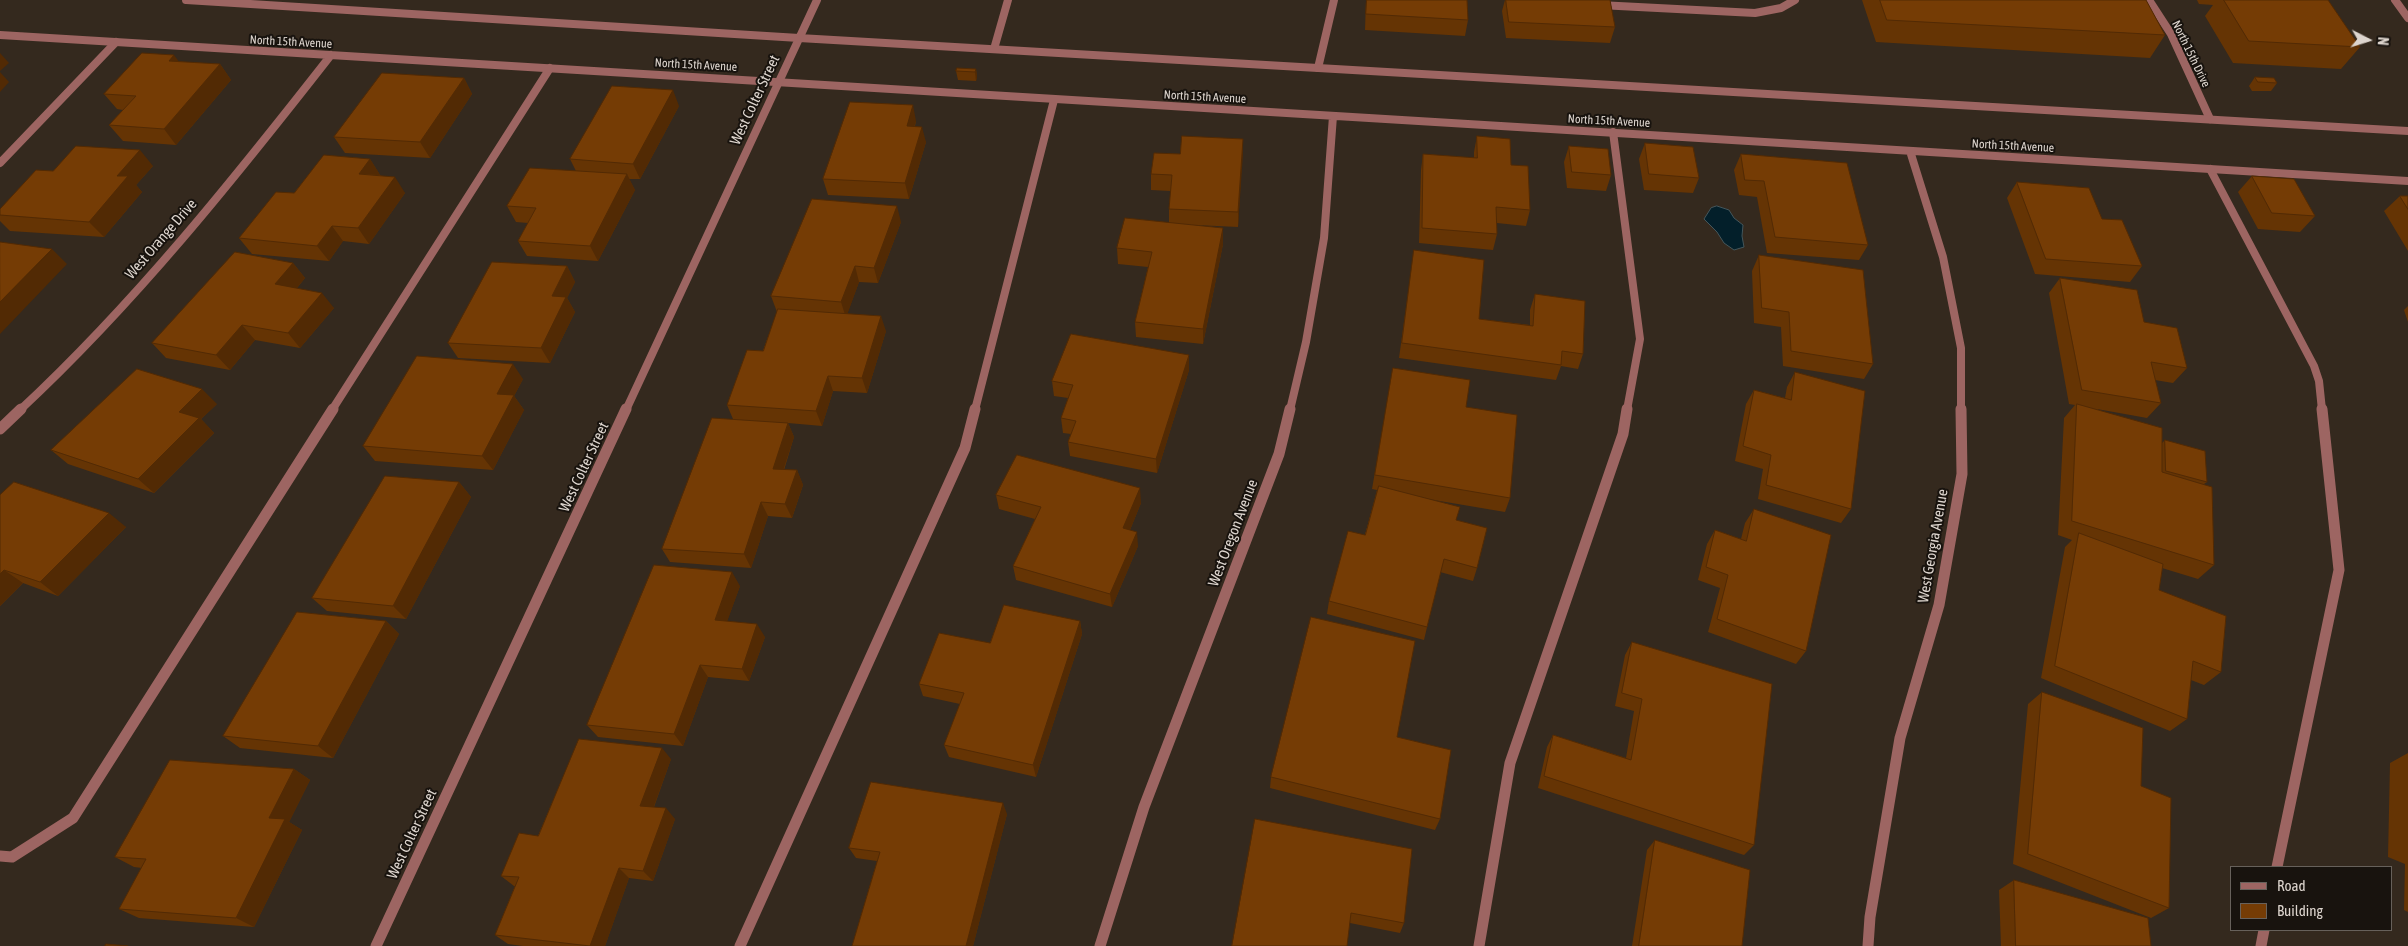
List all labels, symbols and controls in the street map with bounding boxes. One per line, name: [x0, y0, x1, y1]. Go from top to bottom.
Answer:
north arrow: [2343, 15, 2393, 65]
street label: North 15th Drive: [2169, 18, 2213, 90]
street label: North 15th Avenue: [249, 33, 333, 51]
text: N: [2375, 36, 2391, 46]
street label: West Colter Street: [726, 52, 784, 148]
street label: North 15th Avenue: [654, 56, 738, 74]
street label: North 15th Avenue: [1163, 88, 1247, 106]
street label: North 15th Avenue: [1567, 112, 1651, 130]
street label: North 15th Avenue: [1971, 137, 2055, 155]
street label: West Orange Drive: [121, 195, 201, 283]
street label: West Colter Street: [555, 419, 613, 515]
street label: West Oregon Avenue: [1204, 477, 1262, 589]
street label: West Georgia Avenue: [1914, 488, 1952, 604]
street label: West Colter Street: [383, 786, 441, 882]
legend: [2230, 866, 2393, 931]
text: Road: [2277, 877, 2306, 894]
text: Building: [2277, 902, 2323, 919]

